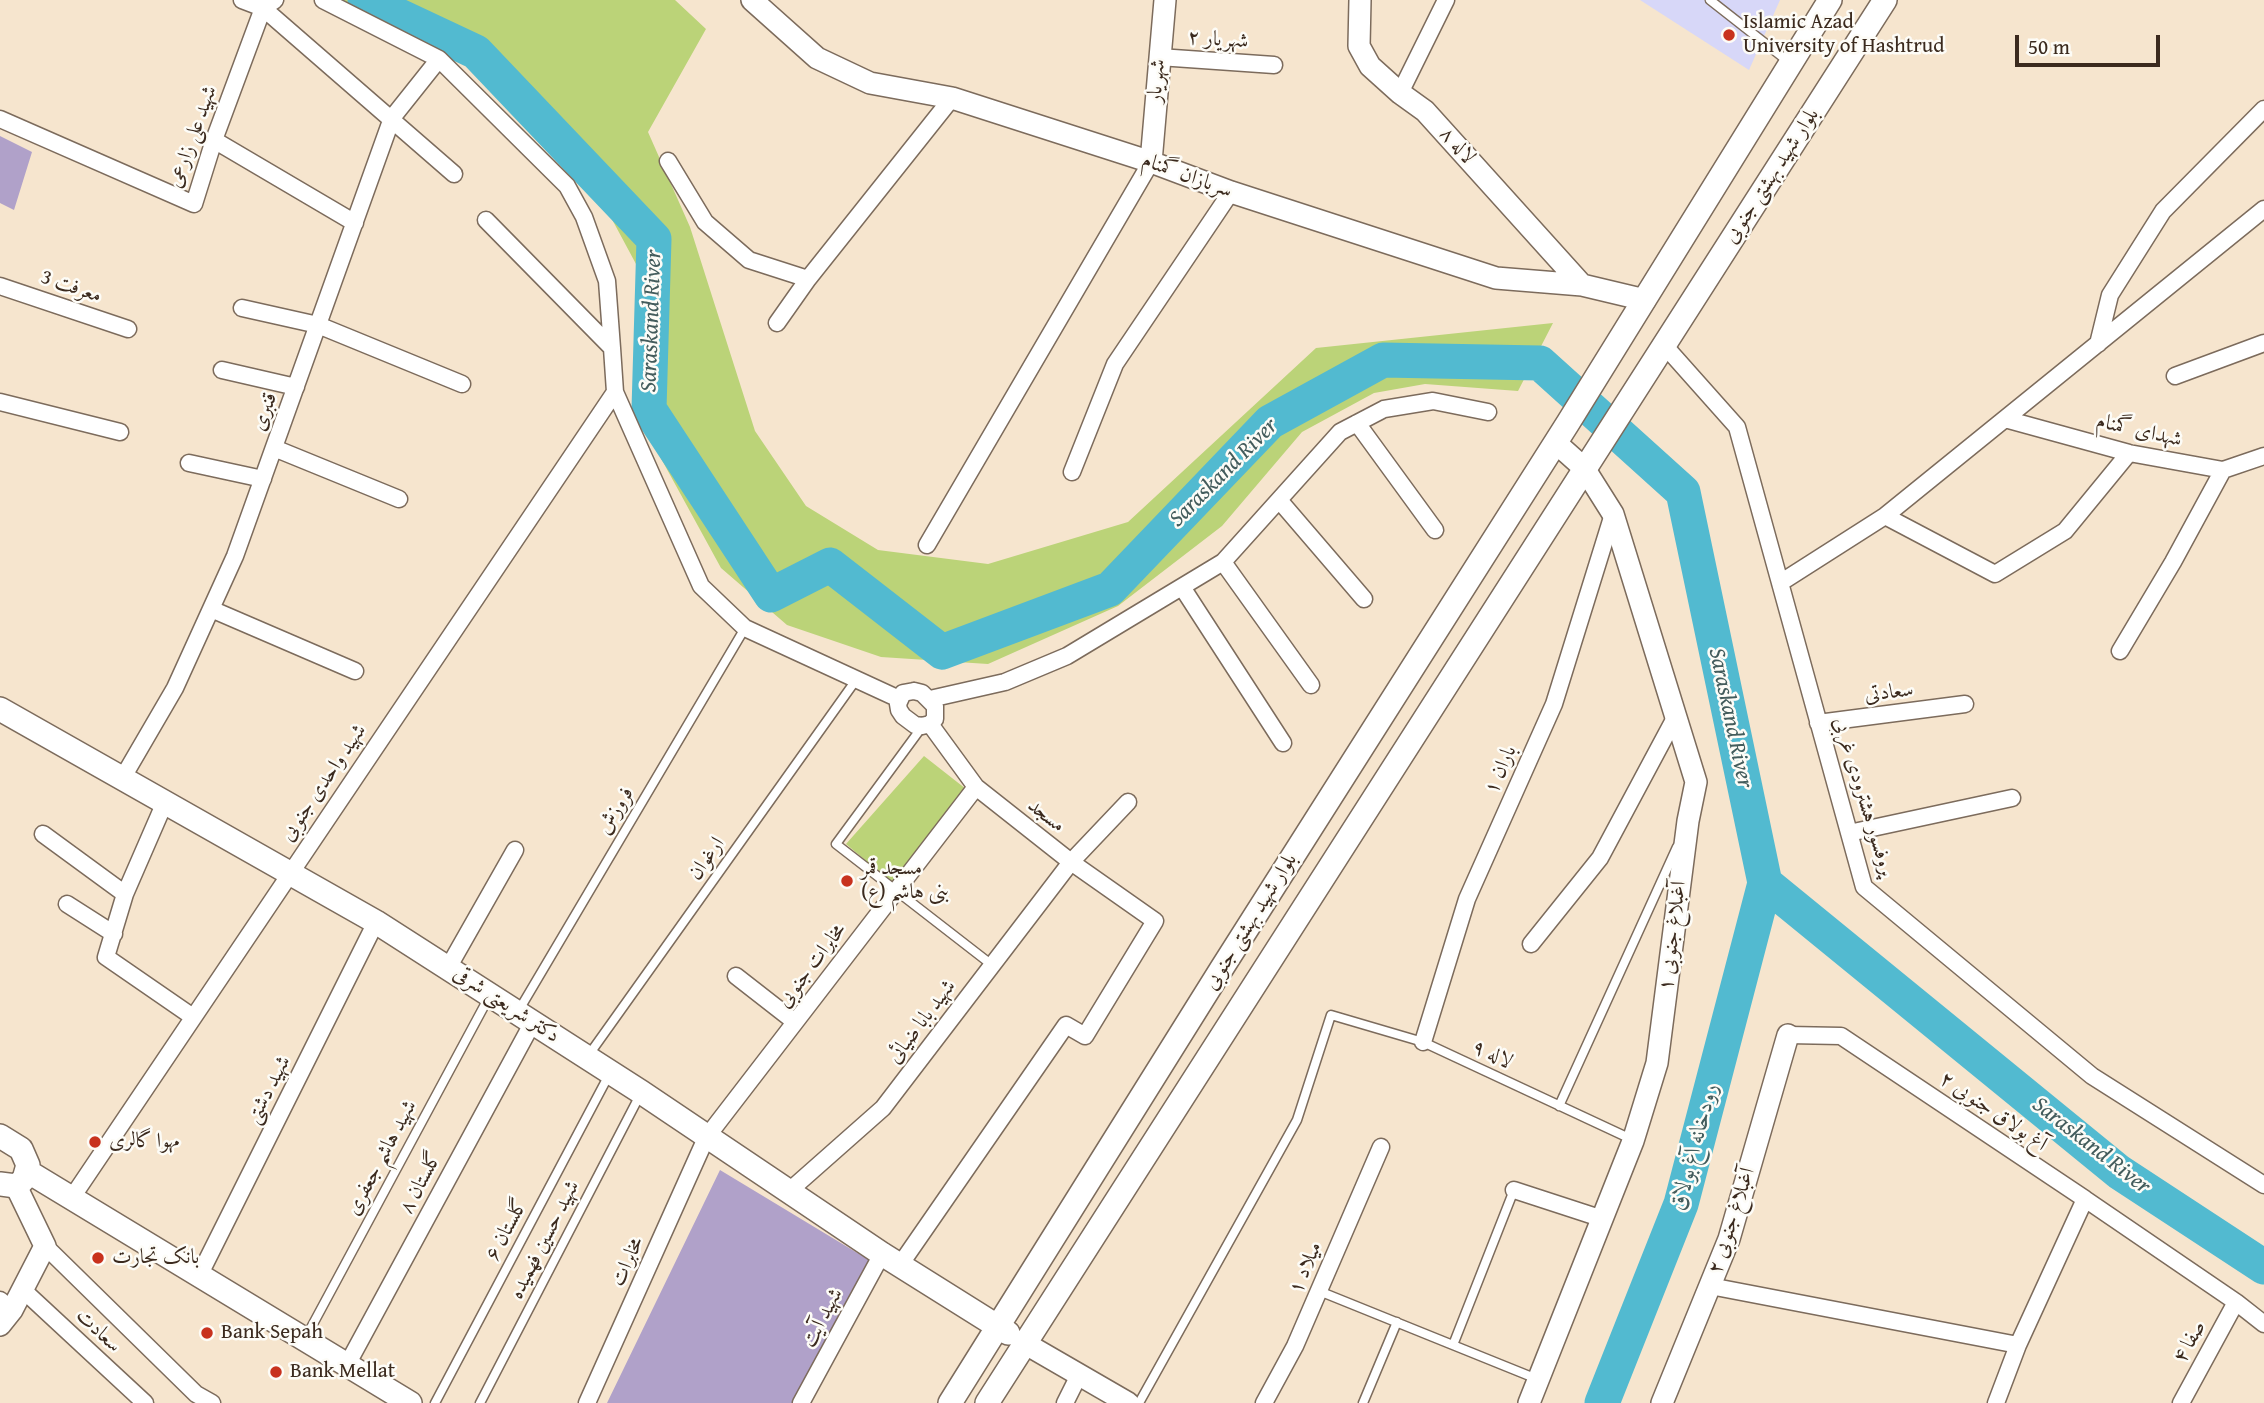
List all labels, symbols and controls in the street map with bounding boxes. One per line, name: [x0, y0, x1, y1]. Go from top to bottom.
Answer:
place label: Islamic Azad University of Hashtrud: [1743, 10, 1944, 60]
scale bar: [2019, 21, 2164, 65]
street label: شهریار ۲: [1187, 25, 1249, 55]
marker: Islamic Azad University of Hashtrud: [1721, 27, 1737, 43]
text: 50 m: [2028, 31, 2070, 62]
street label: شهریار: [1143, 58, 1171, 104]
street label: شهيد علی زارعی: [163, 82, 223, 192]
street label: بلوار شهید بهشتی جنوبی: [1719, 104, 1825, 248]
street label: لاله ۸: [1434, 122, 1480, 170]
street label: سربازان گمنام: [1138, 148, 1236, 204]
water label: Saraskand River: [636, 249, 668, 393]
street label: معرفت 3: [37, 265, 105, 309]
street label: قنبری: [247, 389, 283, 435]
street label: شهدای گمنام: [2094, 409, 2184, 453]
water label: Saraskand River: [1164, 413, 1284, 533]
water label: Saraskand River: [1702, 645, 1758, 791]
street label: سعادتی: [1863, 677, 1915, 709]
street label: پروفسور هشترودی غربی: [1827, 714, 1899, 880]
street label: شهید واحدی جنوبی: [276, 720, 372, 846]
street label: باران ۱: [1479, 742, 1523, 798]
street label: فروزش: [592, 783, 640, 839]
street label: مسجد: [1022, 793, 1070, 839]
street label: ارغوان: [683, 833, 731, 885]
street label: بلوار شهید بهشتی جنوبی: [1199, 849, 1303, 995]
place label: مسجد قمر بنی هاشم (ع): [861, 856, 950, 906]
marker: مسجد قمر بنی هاشم (ع): [839, 873, 855, 889]
street label: آغبلاغ جنوبی ۱: [1654, 880, 1692, 992]
street label: مخابرات جنوبی: [772, 919, 852, 1013]
street label: دکتر شریعتی شرقی: [448, 961, 564, 1049]
street label: شهيد بابا ضيائی: [882, 975, 962, 1069]
street label: لاله ۹: [1468, 1035, 1516, 1075]
street label: شهید دشتی: [241, 1052, 297, 1128]
street label: آغ بولاق جنوبی ۲: [1934, 1067, 2052, 1157]
water label: رودخانه آغ بولاق: [1665, 1080, 1725, 1214]
water label: Saraskand River: [2026, 1091, 2156, 1201]
street label: شهيد هاشم جعفری: [341, 1096, 423, 1220]
place label: مهوا گالری: [109, 1129, 179, 1155]
marker: مهوا گالری: [87, 1134, 103, 1150]
street label: گلستان ۸: [394, 1147, 448, 1219]
street label: آغبلاغ جنوبی ۲: [1703, 1165, 1761, 1277]
street label: شهيد حسین فهمیده: [504, 1177, 586, 1303]
street label: گلستان ۶: [480, 1194, 534, 1266]
street label: مخابرات: [606, 1233, 650, 1291]
street label: میلاد ۱: [1284, 1238, 1328, 1298]
place label: بانک تجارت: [112, 1245, 199, 1271]
marker: بانک تجارت: [90, 1250, 106, 1266]
street label: شهید آیت: [797, 1284, 849, 1352]
street label: سعادت: [70, 1304, 126, 1358]
street label: صفا ۴: [2168, 1317, 2212, 1367]
place label: Bank Sepah: [221, 1320, 323, 1346]
marker: Bank Sepah: [199, 1325, 215, 1341]
place label: Bank Mellat: [290, 1359, 395, 1385]
marker: Bank Mellat: [268, 1364, 284, 1380]

